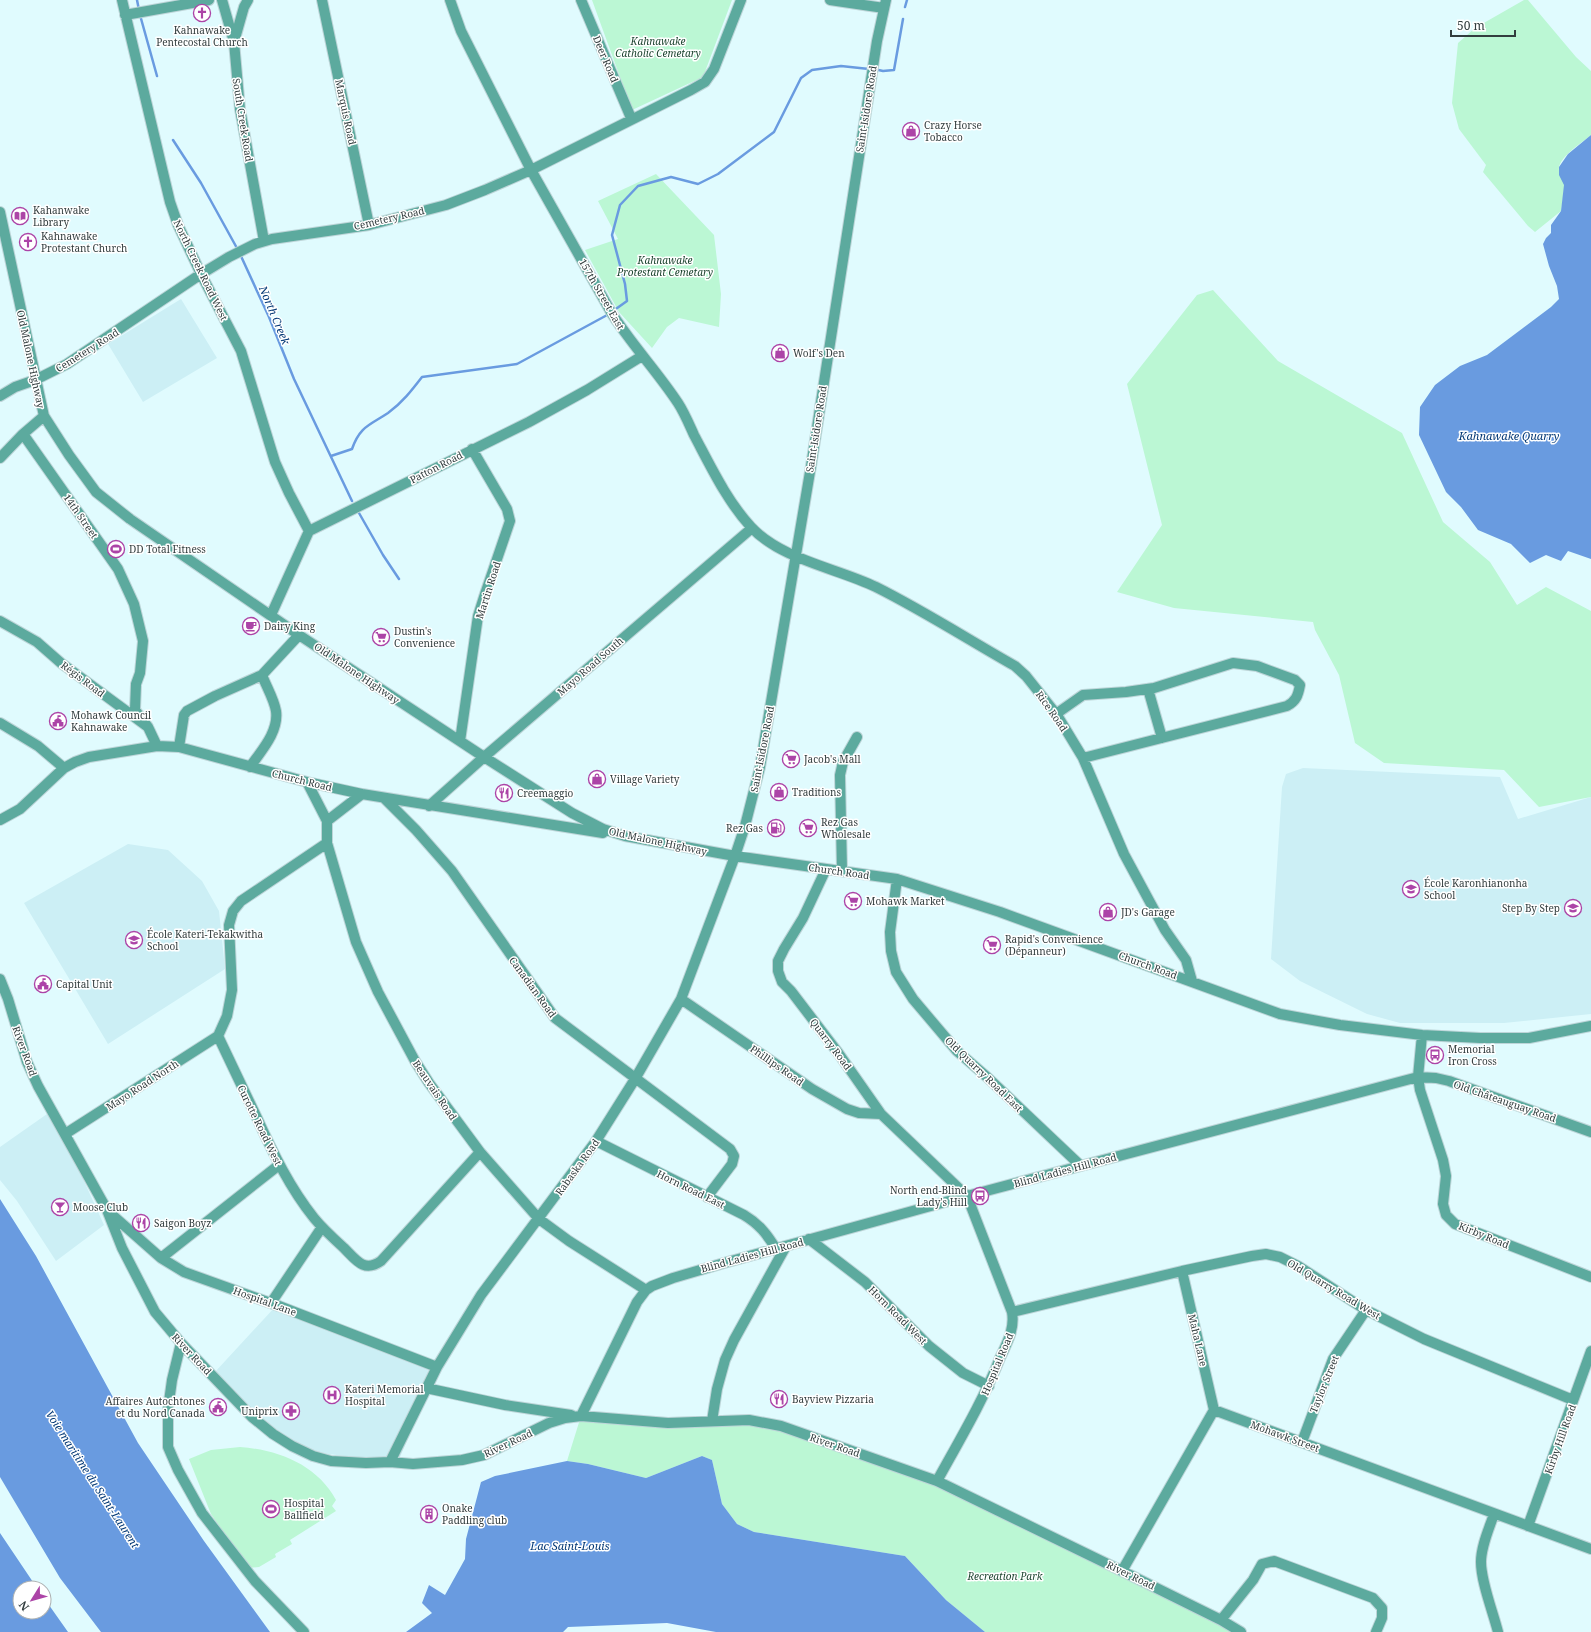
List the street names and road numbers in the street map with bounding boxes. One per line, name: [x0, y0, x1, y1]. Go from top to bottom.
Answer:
street label: Deer Road: [590, 34, 622, 84]
street label: Saint-Isidore Road: [852, 65, 880, 153]
street label: South Creek Road: [230, 77, 256, 163]
street label: Marquis Road: [332, 78, 360, 146]
street label: Cemetery Road: [352, 203, 426, 233]
street label: North Creek Road West: [170, 217, 232, 323]
street label: 157th Street East: [576, 256, 628, 332]
street label: Old Malone Highway: [14, 309, 48, 410]
street label: Cemetery Road: [53, 325, 121, 375]
street label: Saint-Isidore Road: [802, 385, 830, 473]
street label: Patton Road: [407, 448, 465, 486]
street label: 14th Street: [60, 491, 102, 542]
street label: Martin Road: [472, 559, 504, 621]
street label: Mayo Road South: [554, 633, 626, 698]
street label: Old Malone Highway: [312, 639, 403, 707]
street label: Régis Road: [58, 658, 108, 700]
street label: Rice Road: [1033, 688, 1071, 734]
street label: Saint-Isidore Road: [747, 705, 777, 793]
street label: Church Road: [270, 766, 334, 794]
street label: Old Malone Highway: [608, 824, 709, 858]
street label: Church Road: [808, 860, 870, 882]
street label: Church Road: [1117, 948, 1179, 982]
street label: Canadian Road: [506, 954, 560, 1020]
street label: Quarry Road: [807, 1015, 855, 1073]
street label: River Road: [9, 1024, 41, 1078]
street label: Old Quarry Road East: [942, 1033, 1026, 1115]
street label: Phillips Road: [747, 1041, 807, 1089]
street label: Mayo Road North: [103, 1056, 181, 1114]
street label: Beauvais Road: [410, 1057, 460, 1123]
street label: Old Châteauguay Road: [1452, 1077, 1558, 1125]
street label: Curotte Road West: [234, 1082, 286, 1168]
street label: Rabaska Road: [552, 1136, 602, 1198]
street label: Blind Ladies Hill Road: [1012, 1150, 1118, 1190]
street label: Horn Road East: [655, 1166, 728, 1212]
street label: Kirby Road: [1457, 1219, 1511, 1251]
street label: Blind Ladies Hill Road: [699, 1235, 805, 1275]
street label: Old Quarry Road West: [1285, 1256, 1384, 1323]
street label: Hospital Lane: [232, 1283, 298, 1319]
street label: Horn Road West: [866, 1283, 931, 1348]
street label: Maha Lane: [1185, 1312, 1211, 1368]
street label: River Road: [169, 1330, 215, 1378]
street label: Hospital Road: [978, 1331, 1016, 1397]
street label: Taylor Street: [1306, 1353, 1342, 1415]
street label: Kirby Hill Road: [1541, 1402, 1579, 1476]
street label: Mohawk Street: [1249, 1417, 1322, 1455]
street label: River Road: [481, 1426, 535, 1460]
street label: River Road: [808, 1430, 862, 1460]
street label: River Road: [1104, 1557, 1158, 1593]

